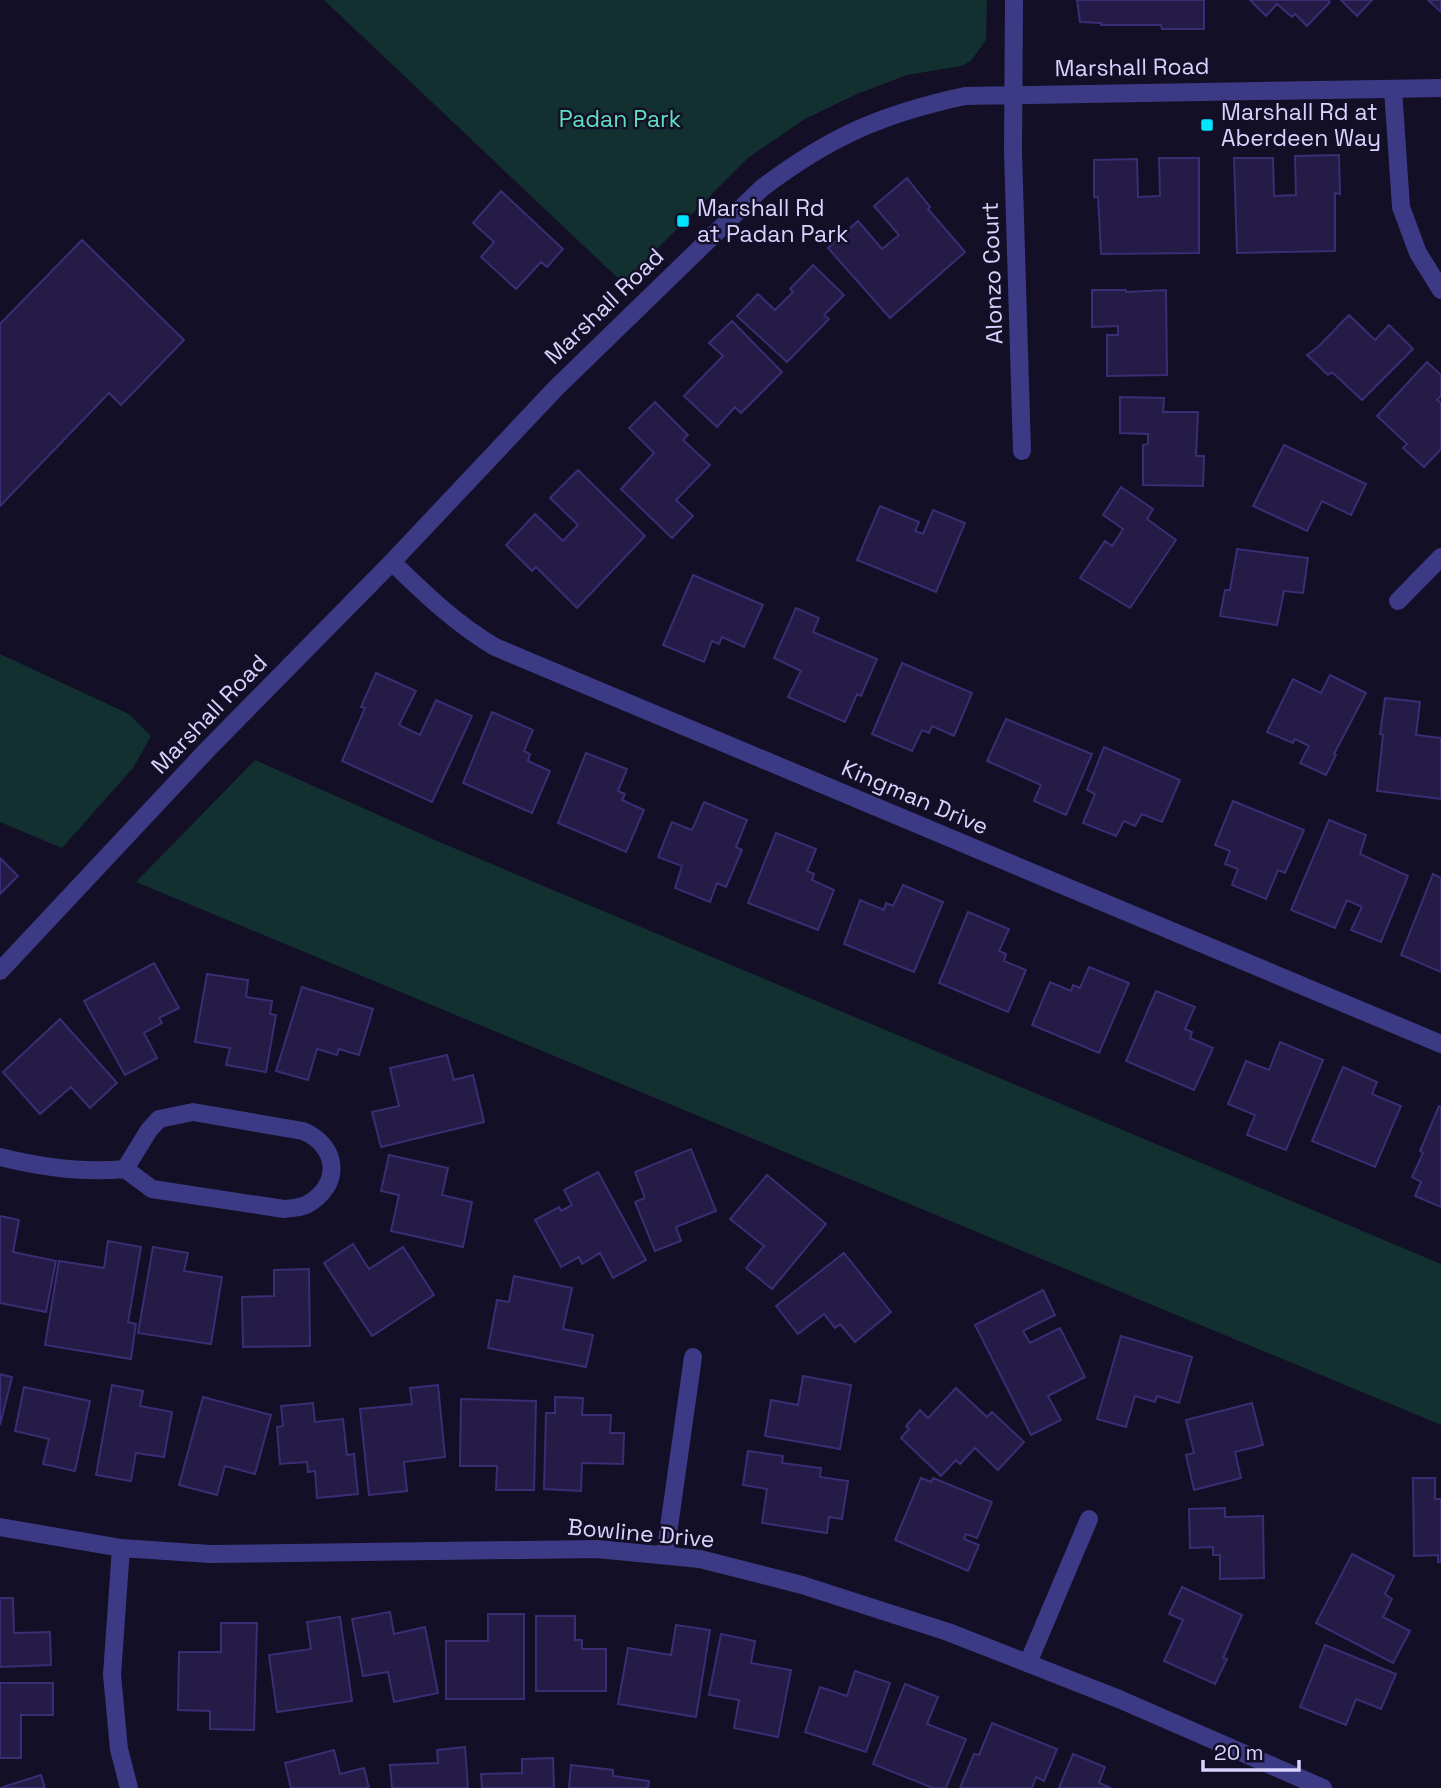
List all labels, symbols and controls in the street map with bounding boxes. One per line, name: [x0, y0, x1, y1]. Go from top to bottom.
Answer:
street label: Marshall Road: [1054, 51, 1210, 83]
place label: Marshall Rd at Aberdeen Way: [1221, 97, 1381, 153]
park label: Padan Park: [559, 104, 681, 134]
marker: Marshall Rd at Aberdeen Way: [1199, 117, 1215, 133]
place label: Marshall Rd at Padan Park: [697, 193, 848, 249]
street label: Alonzo Court: [975, 201, 1009, 345]
marker: Marshall Rd at Padan Park: [675, 213, 691, 229]
street label: Marshall Road: [538, 241, 670, 371]
street label: Marshall Road: [144, 648, 274, 780]
street label: Kingman Drive: [837, 753, 993, 841]
street label: Bowline Drive: [566, 1512, 716, 1554]
scale bar: [1203, 1728, 1299, 1772]
text: 20 m: [1214, 1739, 1264, 1766]

